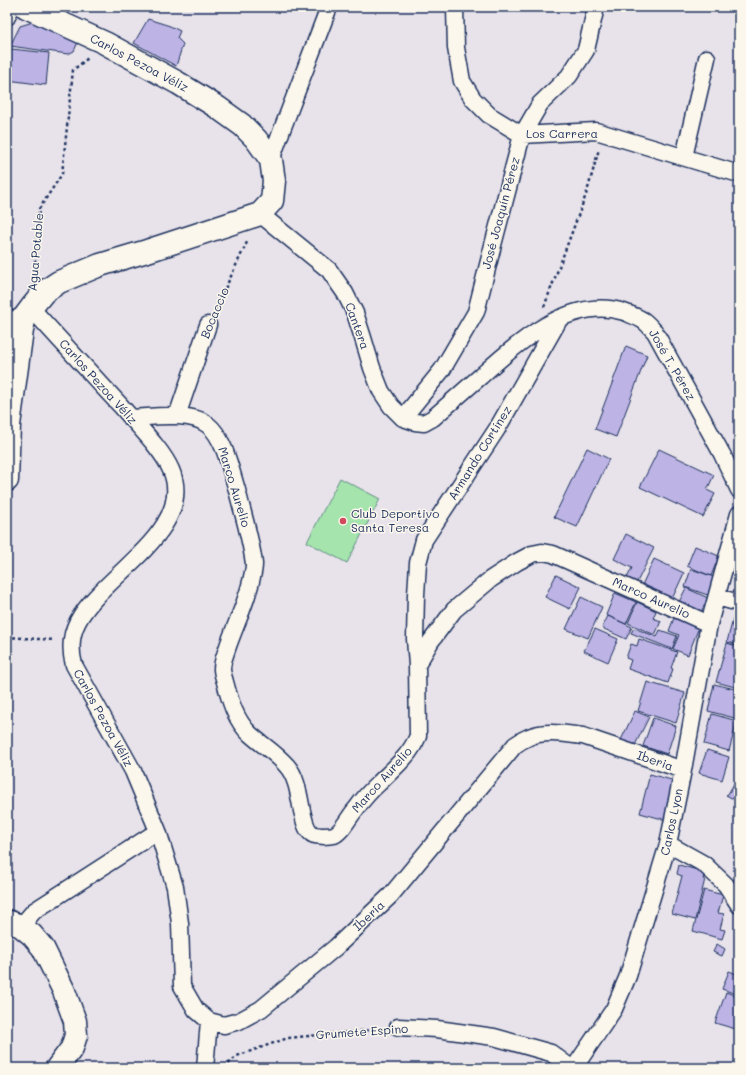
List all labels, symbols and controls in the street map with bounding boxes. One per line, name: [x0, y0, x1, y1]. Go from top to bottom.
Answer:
street label: Carlos Pezoa Véliz: [87, 29, 192, 95]
street label: Los Carrera: [526, 125, 598, 141]
street label: José Joaquín Pérez: [477, 155, 523, 271]
street label: Agua Potable: [24, 212, 46, 292]
street label: Bocaccio: [196, 285, 232, 341]
street label: Cantera: [342, 300, 374, 351]
street label: José T. Pérez: [646, 326, 700, 403]
street label: Carlos Pezoa Véliz: [56, 335, 141, 428]
street label: Armando Cortínez: [444, 402, 515, 503]
street label: Marco Aurelio: [215, 445, 255, 529]
place label: Club Deportivo Santa Teresa: [351, 505, 439, 535]
marker: Club Deportivo Santa Teresa: [338, 516, 348, 526]
street label: Marco Aurelio: [610, 573, 693, 621]
street label: Carlos Pezoa Véliz: [70, 666, 138, 769]
street label: Marco Aurelio: [347, 743, 415, 816]
street label: Iberia: [635, 746, 676, 774]
street label: Carlos Lyon: [656, 787, 686, 857]
street label: Iberia: [349, 897, 387, 934]
street label: Grumete Espino: [315, 1020, 409, 1042]

